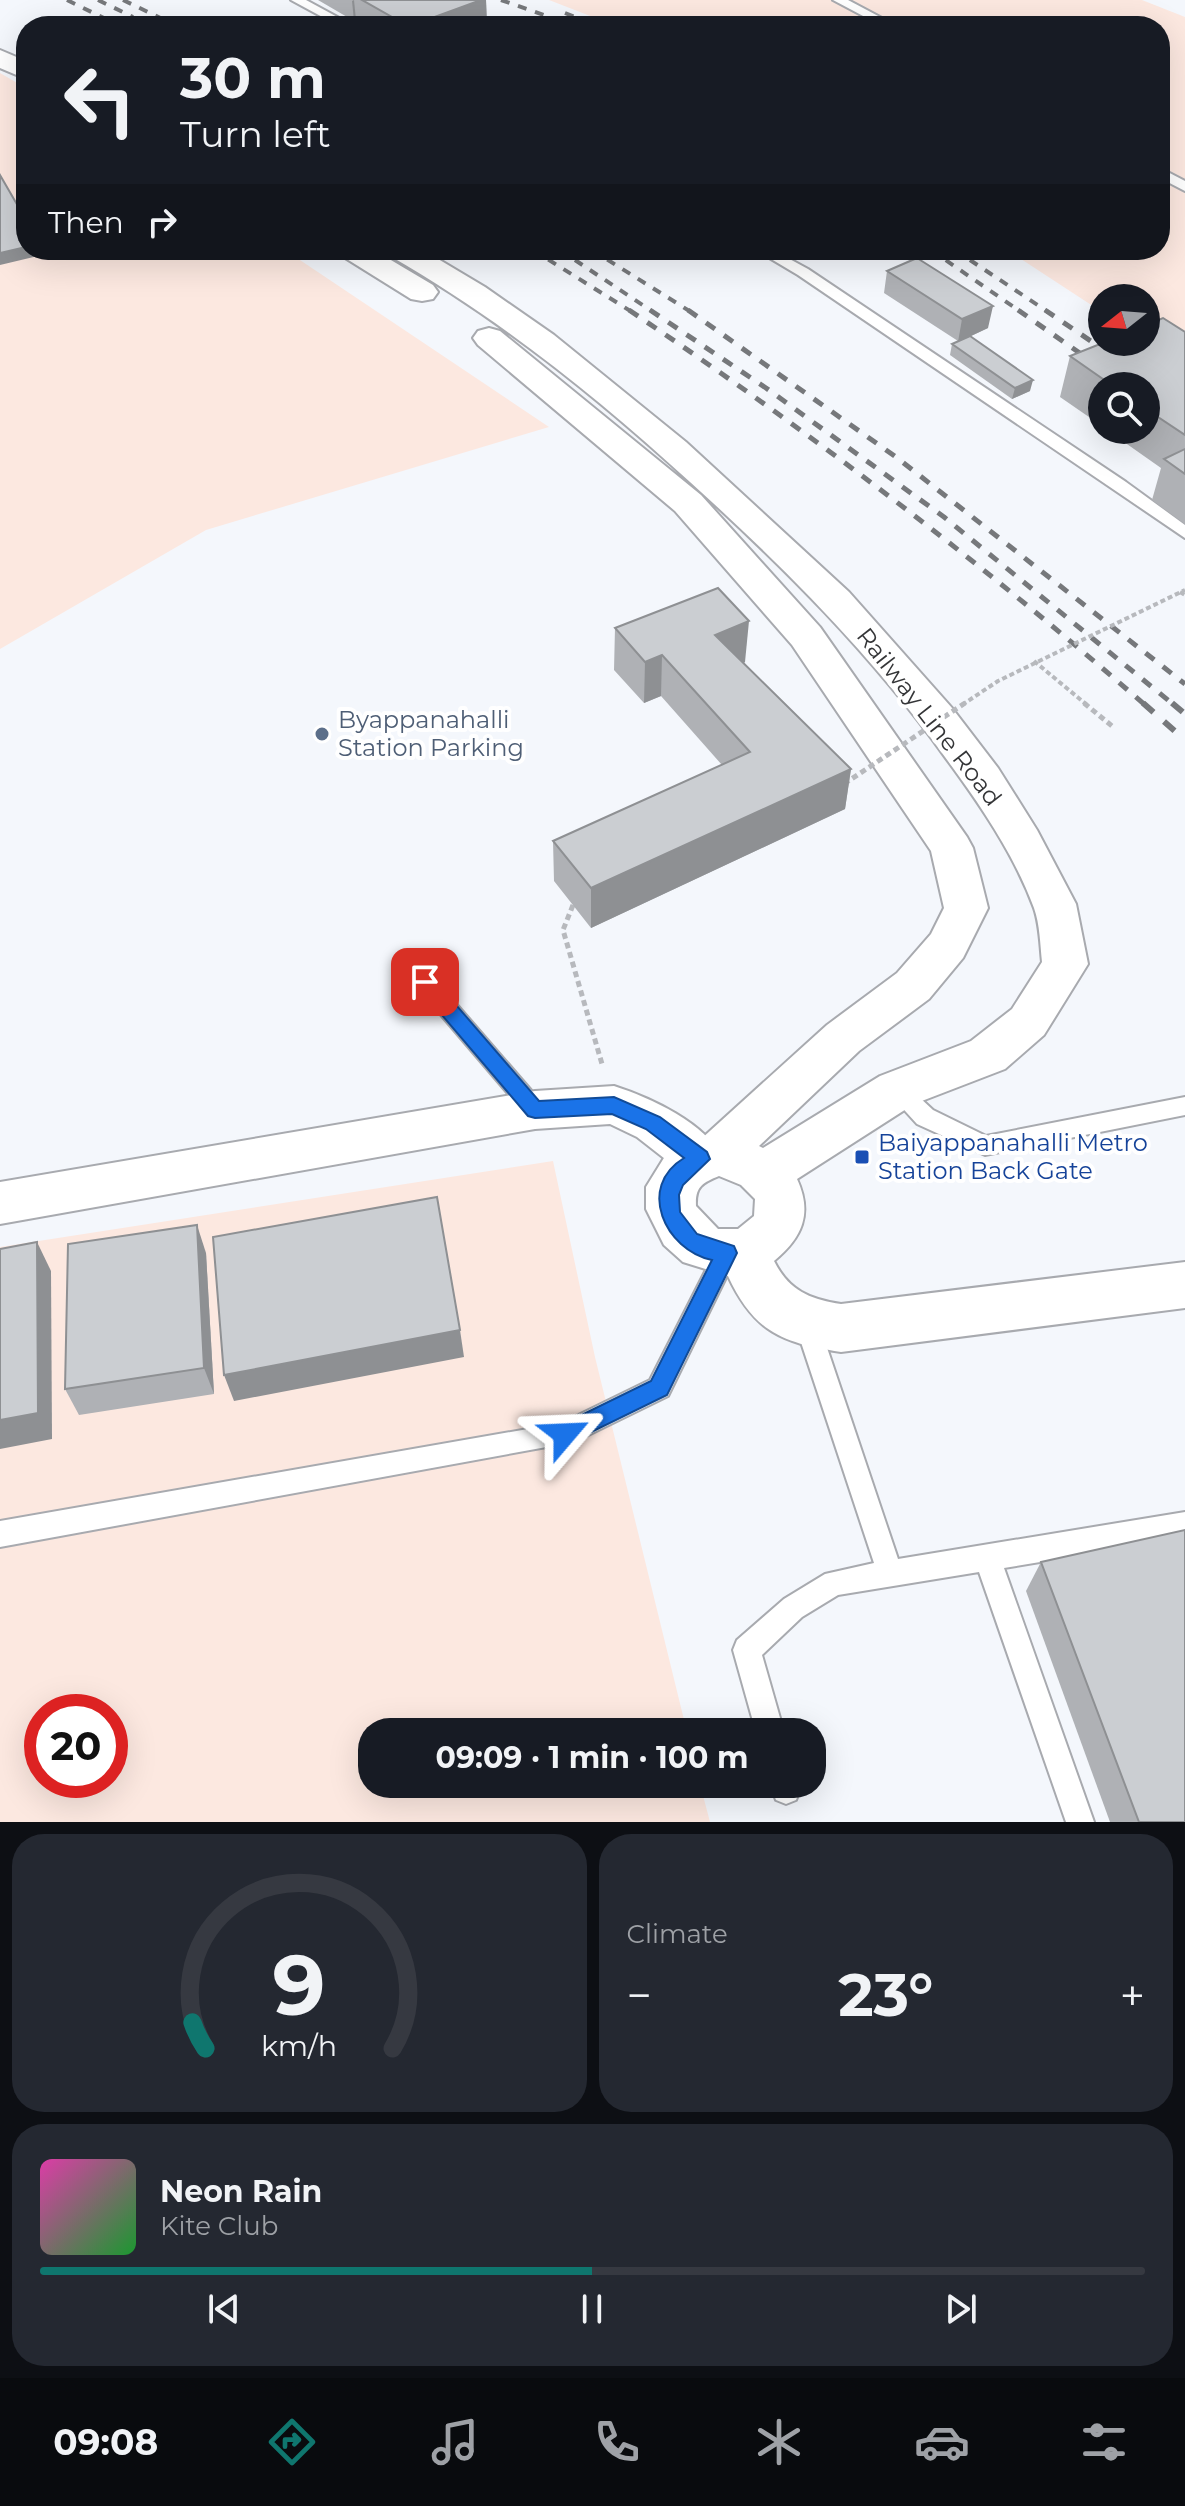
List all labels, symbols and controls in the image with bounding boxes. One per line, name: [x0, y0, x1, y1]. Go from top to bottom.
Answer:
text: 30 m: [180, 44, 326, 112]
icon: left: [48, 48, 152, 152]
text: Turn left: [180, 112, 331, 156]
icon: right: [140, 200, 184, 244]
text: Then: [48, 204, 124, 241]
north arrow: [1088, 284, 1160, 356]
map controls: [1088, 284, 1160, 444]
button: search: [1088, 372, 1160, 444]
street label: Railway Line Road: [851, 622, 1008, 812]
place label: Byappanahalli Station Parking: [338, 705, 524, 762]
marker: Byappanahalli Station Parking: [313, 725, 331, 743]
pin: [391, 948, 459, 1016]
icon: arrive: [403, 960, 447, 1004]
place label: Baiyappanahalli Metro Station Back Gate: [878, 1128, 1148, 1185]
marker: Baiyappanahalli Metro Station Back Gate: [853, 1148, 871, 1166]
position arrow: [523, 1392, 607, 1476]
speed limit sign: 20: [24, 1694, 128, 1798]
text: 09:09 · 1 min · 100 m: [436, 1739, 748, 1776]
text: Climate: [627, 1918, 728, 1950]
text: 9: [273, 1934, 326, 2036]
text: 23°: [838, 1958, 933, 2031]
text: −: [627, 1968, 652, 2022]
text: +: [1120, 1968, 1145, 2022]
text: km/h: [261, 2028, 337, 2063]
text: Neon Rain: [160, 2173, 322, 2210]
text: Kite Club: [160, 2210, 278, 2242]
icon: previous: [202, 2287, 246, 2331]
icon: pause: [570, 2287, 614, 2331]
icon: next: [939, 2287, 983, 2331]
icon: directions: [264, 2414, 320, 2470]
icon: music: [427, 2414, 483, 2470]
icon: phone: [589, 2414, 645, 2470]
icon: climate: [751, 2414, 807, 2470]
icon: car: [914, 2414, 970, 2470]
icon: filters: [1076, 2414, 1132, 2470]
text: 09:08: [53, 2420, 158, 2464]

